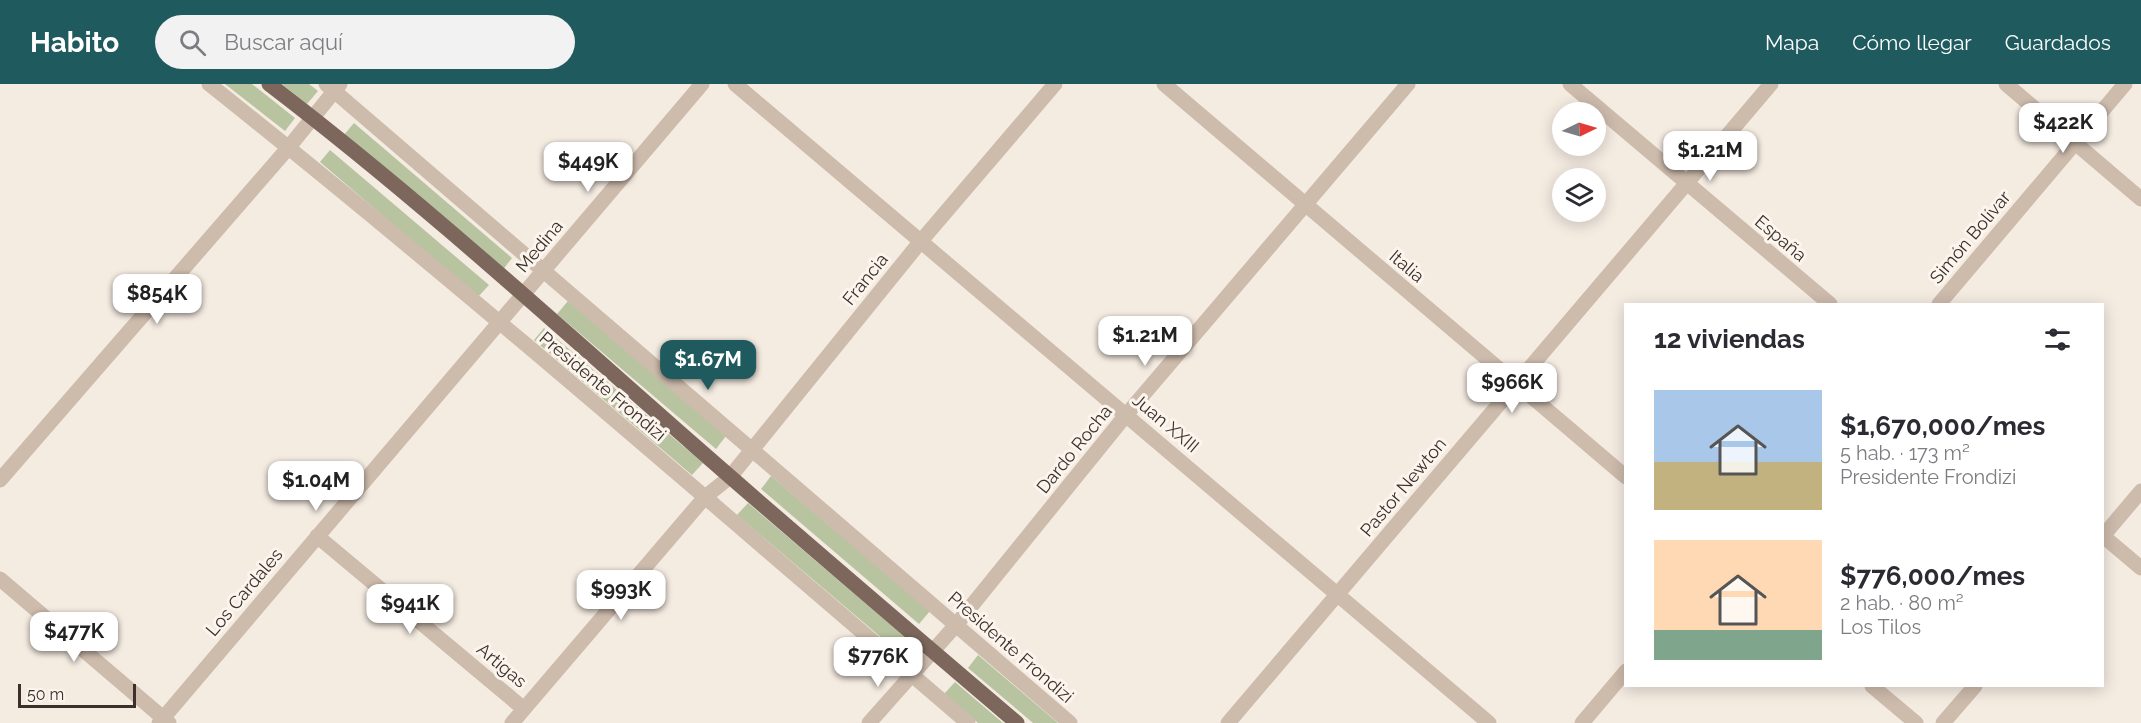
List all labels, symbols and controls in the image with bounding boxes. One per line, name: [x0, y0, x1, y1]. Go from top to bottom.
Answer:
search box: [155, 15, 575, 69]
text: Habito: [30, 26, 119, 59]
icon: search: [176, 26, 209, 59]
text: Buscar aquí: [224, 29, 343, 55]
text: Mapa: [1765, 30, 1819, 55]
text: Cómo llegar: [1852, 30, 1972, 55]
text: Guardados: [2005, 30, 2111, 55]
north arrow: [1552, 102, 1606, 156]
map controls: [1552, 102, 1606, 222]
pin: $422K: [2021, 103, 2105, 154]
text: $422K: [2033, 110, 2093, 134]
pin: $1.21M: [1661, 131, 1759, 182]
text: $1.21M: [1677, 138, 1743, 162]
pin: $449K: [546, 142, 630, 193]
text: $449K: [558, 149, 618, 173]
button: layers: [1552, 168, 1606, 222]
street label: Simón Bolívar: [1925, 186, 2015, 287]
street label: España: [1751, 210, 1811, 266]
street label: Medina: [511, 216, 567, 276]
street label: Italia: [1385, 245, 1429, 287]
street label: Francia: [838, 249, 892, 309]
pin: $854K: [115, 274, 199, 325]
text: $854K: [127, 281, 187, 305]
pin: $1.21M: [1096, 316, 1194, 367]
text: $1.21M: [1112, 323, 1178, 347]
icon: filters: [2041, 323, 2074, 356]
text: 12 viviendas: [1654, 324, 1805, 354]
street label: Presidente Frondizi: [535, 327, 671, 445]
pin: $1.67M: [659, 340, 757, 391]
text: $1.67M: [674, 347, 742, 371]
pin: $966K: [1470, 363, 1554, 414]
text: $966K: [1481, 370, 1543, 394]
street label: Juan XXIII: [1129, 389, 1203, 457]
street label: Dardo Rocha: [1032, 401, 1116, 497]
text: $1,670,000/mes: [1840, 411, 2045, 441]
icon: home: [1702, 414, 1774, 486]
street label: Pastor Newton: [1356, 433, 1450, 541]
text: 5 hab. · 173 m²: [1840, 441, 1970, 465]
pin: $1.04M: [267, 461, 365, 512]
text: Presidente Frondizi: [1840, 465, 2016, 489]
text: $1.04M: [282, 468, 350, 492]
street label: Los Cardales: [201, 544, 287, 640]
text: $776,000/mes: [1840, 561, 2025, 591]
icon: home: [1702, 564, 1774, 636]
pin: $993K: [579, 570, 663, 621]
text: $993K: [591, 577, 651, 601]
pin: $941K: [368, 584, 452, 635]
street label: Presidente Frondizi: [944, 587, 1078, 707]
text: $941K: [380, 591, 440, 615]
text: 2 hab. · 80 m²: [1840, 591, 1964, 615]
pin: $477K: [32, 612, 116, 663]
text: Los Tilos: [1840, 615, 1921, 639]
text: $477K: [44, 619, 104, 643]
pin: $776K: [836, 637, 920, 688]
street label: Artigas: [473, 638, 531, 692]
text: $776K: [848, 644, 908, 668]
scale bar: [18, 681, 136, 708]
text: 50 m: [27, 685, 64, 704]

